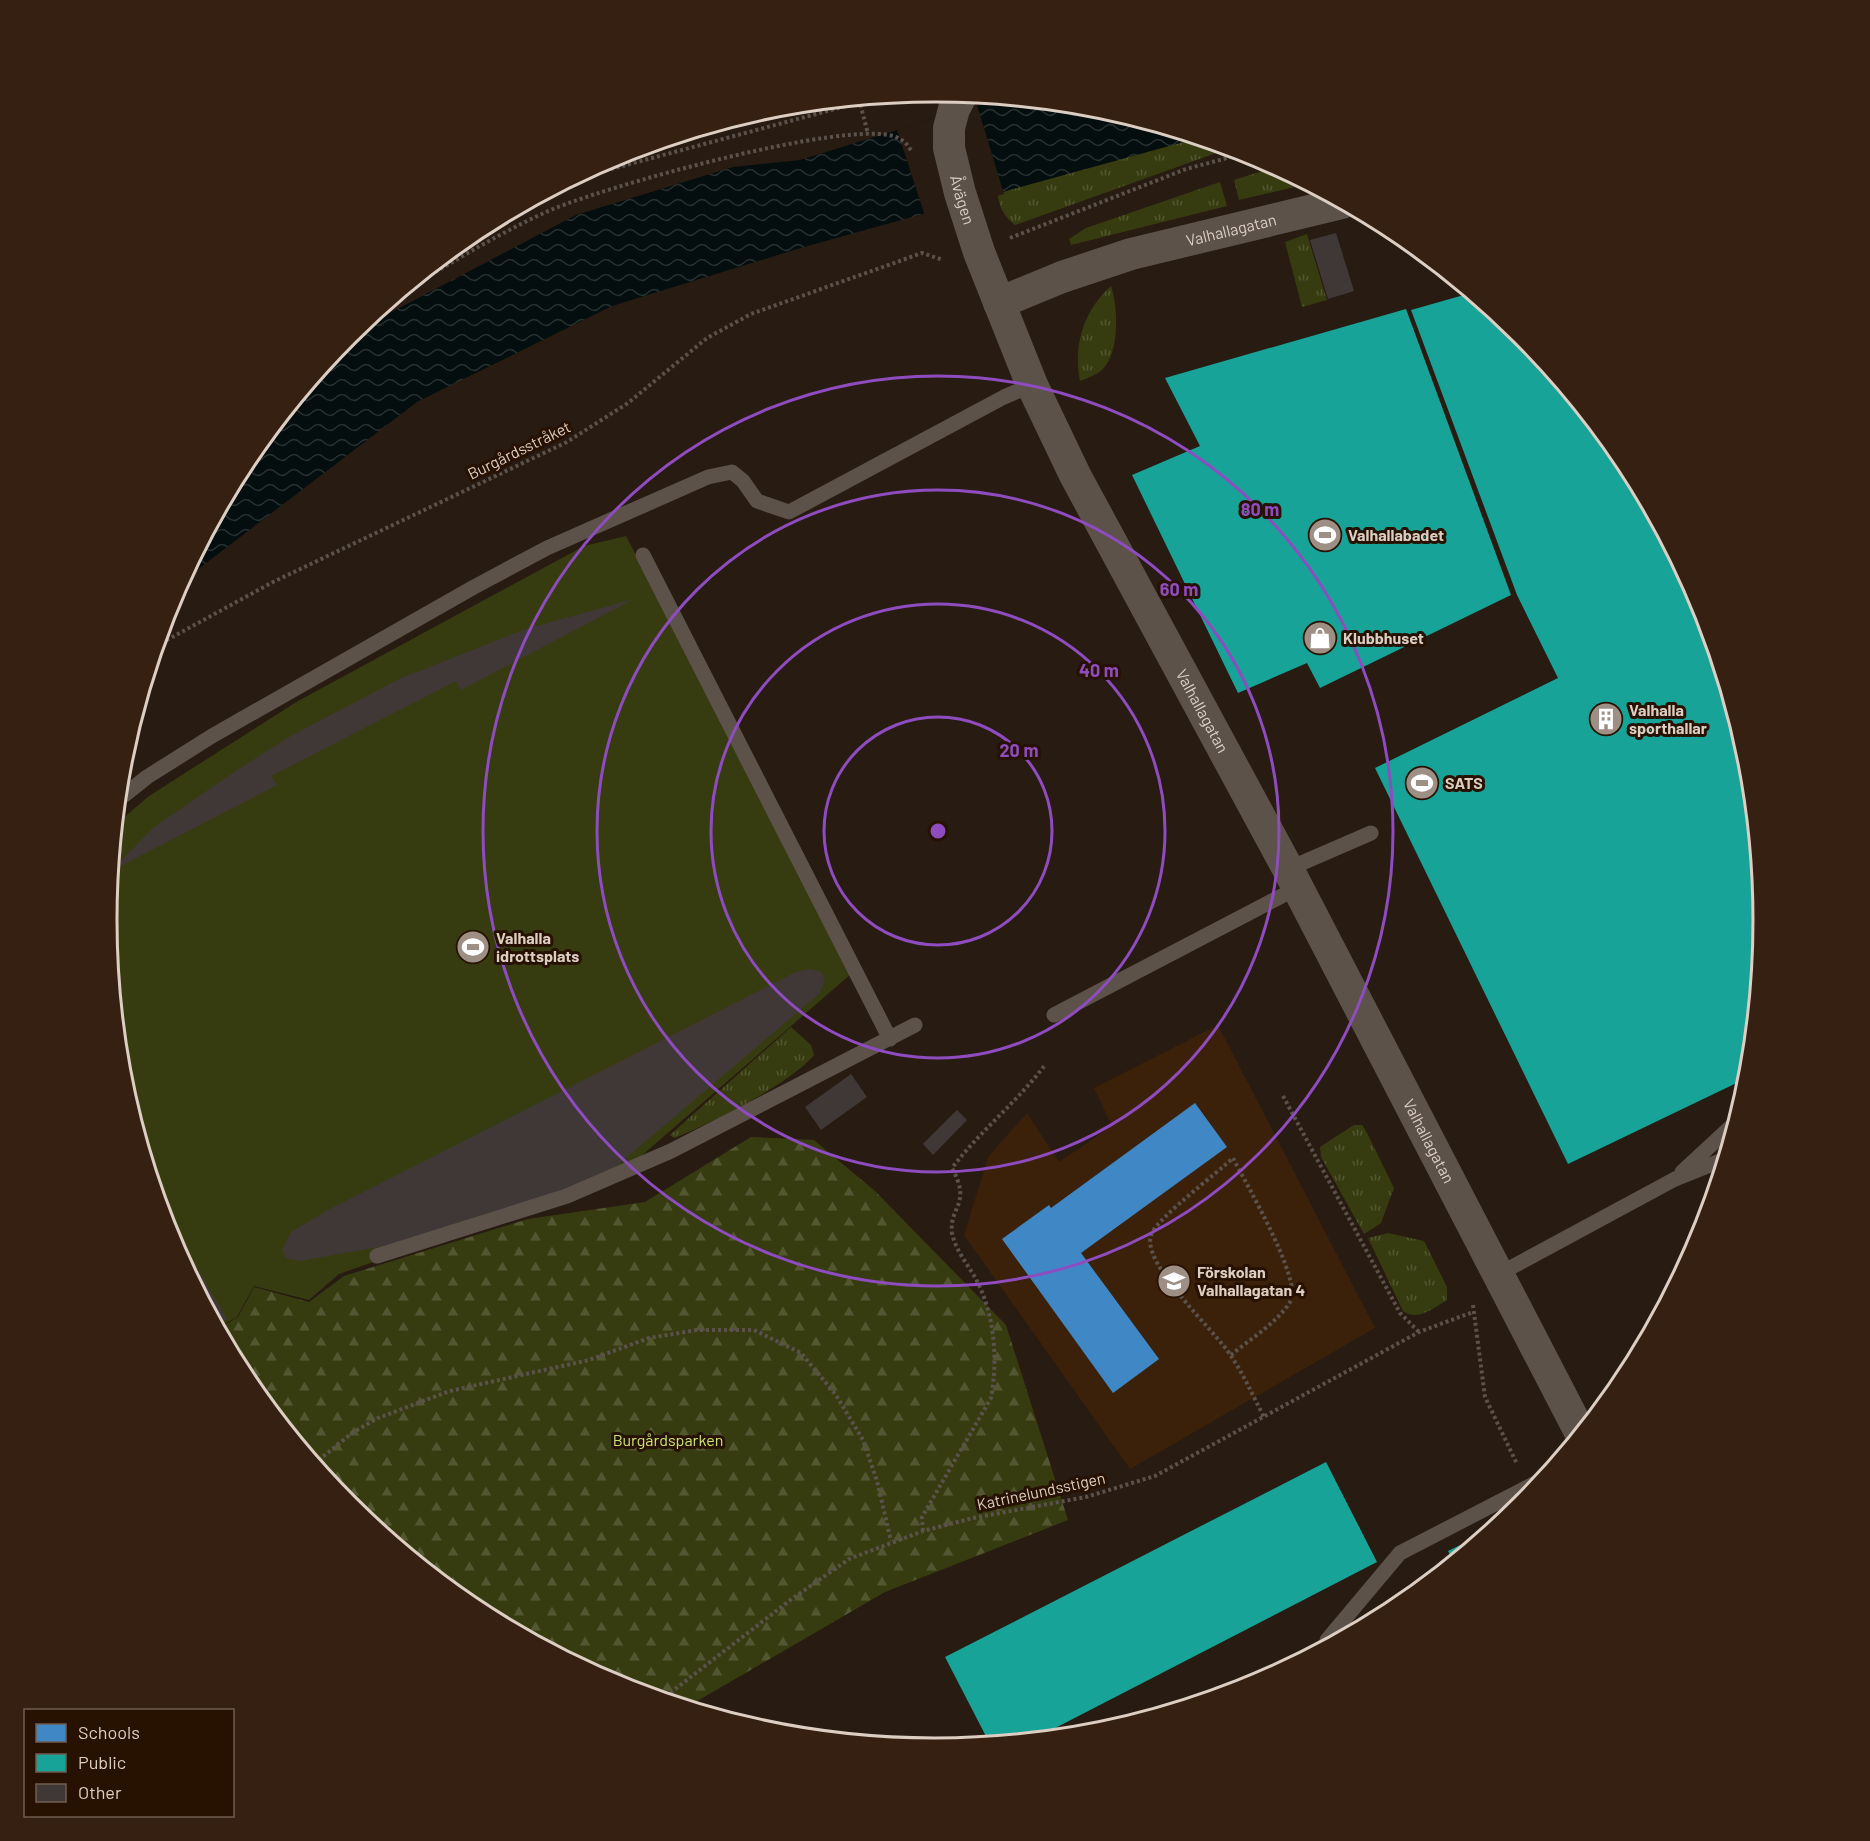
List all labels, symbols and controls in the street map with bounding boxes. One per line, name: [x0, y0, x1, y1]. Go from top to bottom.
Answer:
street label: Åvägen: [947, 173, 979, 227]
street label: Valhallagatan: [1184, 209, 1278, 249]
street label: Burgårdsstråket: [464, 416, 573, 483]
text: 80 m: [1241, 498, 1279, 520]
sports icon: Valhallabadet: [1307, 517, 1343, 553]
place label: Valhallabadet: [1348, 525, 1444, 544]
text: 60 m: [1160, 578, 1198, 600]
shop icon: Klubbhuset: [1302, 620, 1338, 656]
place label: Klubbhuset: [1343, 628, 1424, 647]
text: 40 m: [1079, 659, 1119, 681]
street label: Valhallagatan: [1173, 666, 1233, 756]
place label: Valhalla sporthallar: [1629, 700, 1707, 737]
building icon: Valhalla sporthallar: [1588, 701, 1624, 737]
text: 20 m: [1000, 739, 1038, 761]
sports icon: SATS: [1404, 765, 1440, 801]
place label: SATS: [1445, 773, 1483, 792]
centre of rings: [928, 821, 948, 841]
place label: Valhalla idrottsplats: [496, 928, 579, 965]
sports icon: Valhalla idrottsplats: [455, 929, 491, 965]
street label: Valhallagatan: [1400, 1095, 1459, 1186]
place label: Förskolan Valhallagatan 4: [1197, 1262, 1305, 1299]
school or university icon: Förskolan Valhallagatan 4: [1156, 1263, 1192, 1299]
park label: Burgårdsparken: [613, 1430, 723, 1449]
street label: Katrinelundsstigen: [975, 1468, 1107, 1513]
legend: [24, 1709, 234, 1817]
text: Schools: [78, 1721, 140, 1743]
text: Public: [78, 1751, 126, 1773]
text: Other: [78, 1781, 122, 1803]

